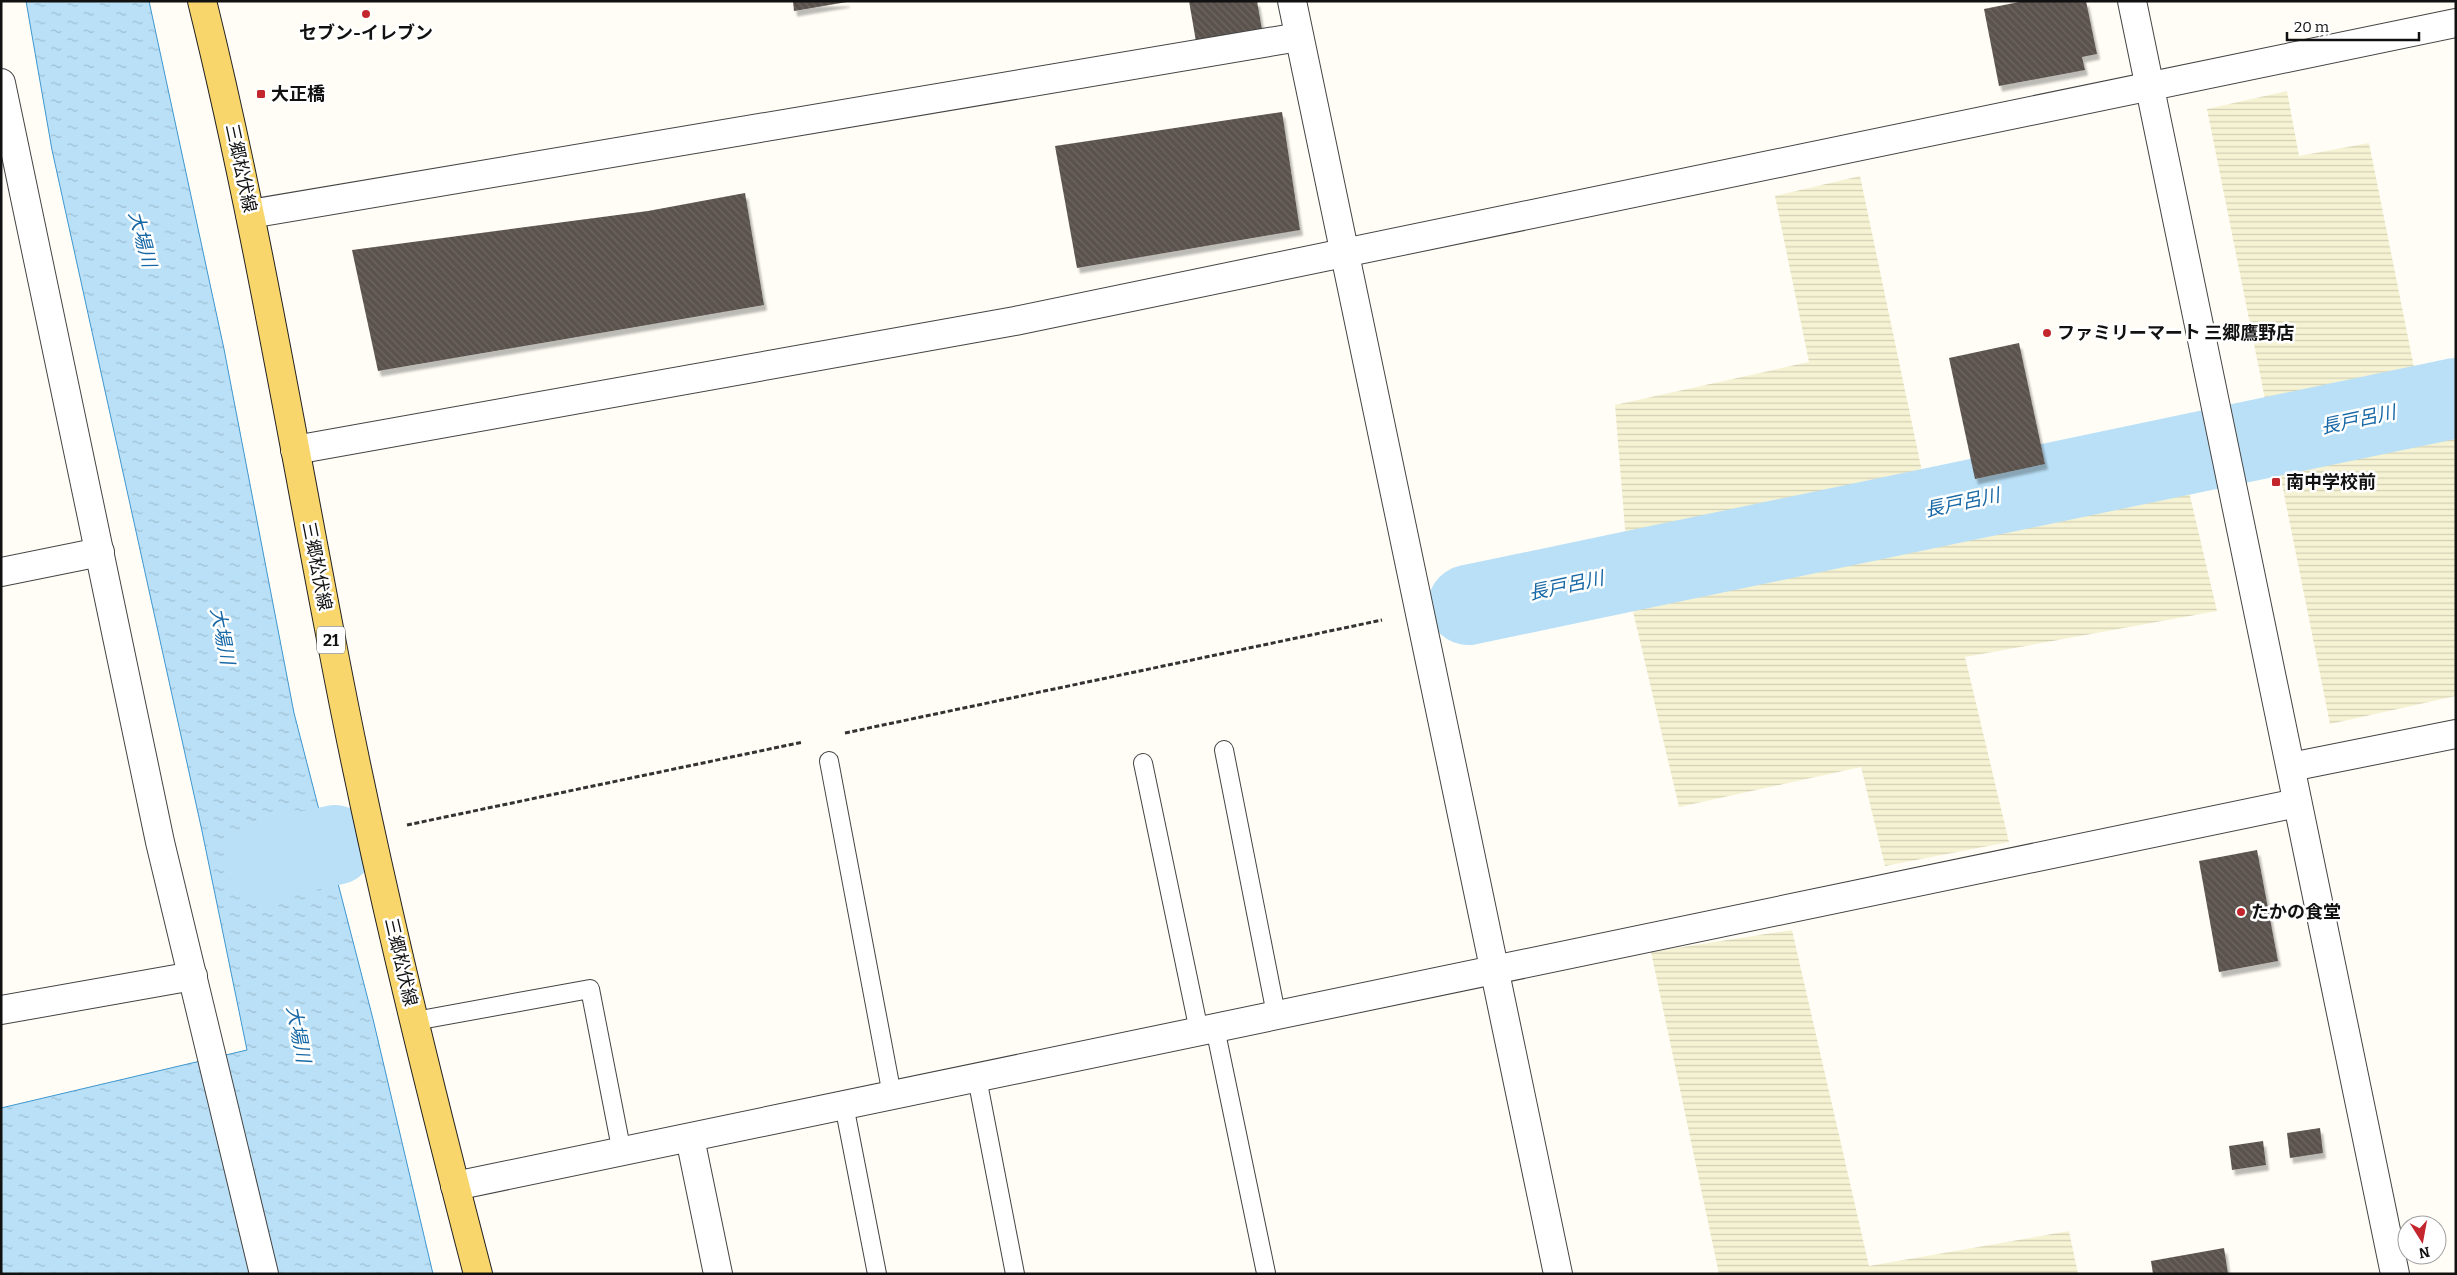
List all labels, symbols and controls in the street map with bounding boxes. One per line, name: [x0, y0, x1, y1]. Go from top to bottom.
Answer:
marker: セブン-イレブン: [360, 8, 372, 20]
scale bar: [2287, 10, 2420, 42]
text: 20 m: [2294, 18, 2330, 36]
place label: セブン-イレブン: [299, 22, 433, 44]
place label: 大正橋: [271, 83, 325, 105]
marker: 大正橋: [255, 88, 267, 100]
street label: 三郷松伏線: [221, 122, 261, 214]
water label: 大場川: [124, 209, 162, 272]
place label: ファミリーマート 三郷鷹野店: [2057, 322, 2294, 344]
marker: ファミリーマート 三郷鷹野店: [2041, 327, 2053, 339]
water label: 長戸呂川: [2319, 400, 2400, 439]
place label: 南中学校前: [2286, 471, 2376, 493]
marker: 南中学校前: [2270, 476, 2282, 488]
water label: 長戸呂川: [1923, 483, 2004, 522]
street label: 三郷松伏線: [298, 520, 336, 612]
water label: 長戸呂川: [1527, 566, 1608, 605]
water label: 大場川: [206, 606, 240, 668]
road number: 21: [317, 626, 345, 654]
place label: たかの食堂: [2251, 901, 2341, 923]
marker: たかの食堂: [2235, 906, 2247, 918]
street label: 三郷松伏線: [380, 916, 422, 1008]
water label: 大場川: [282, 1004, 316, 1066]
north arrow: [2397, 1215, 2447, 1265]
text: N: [2417, 1243, 2431, 1262]

